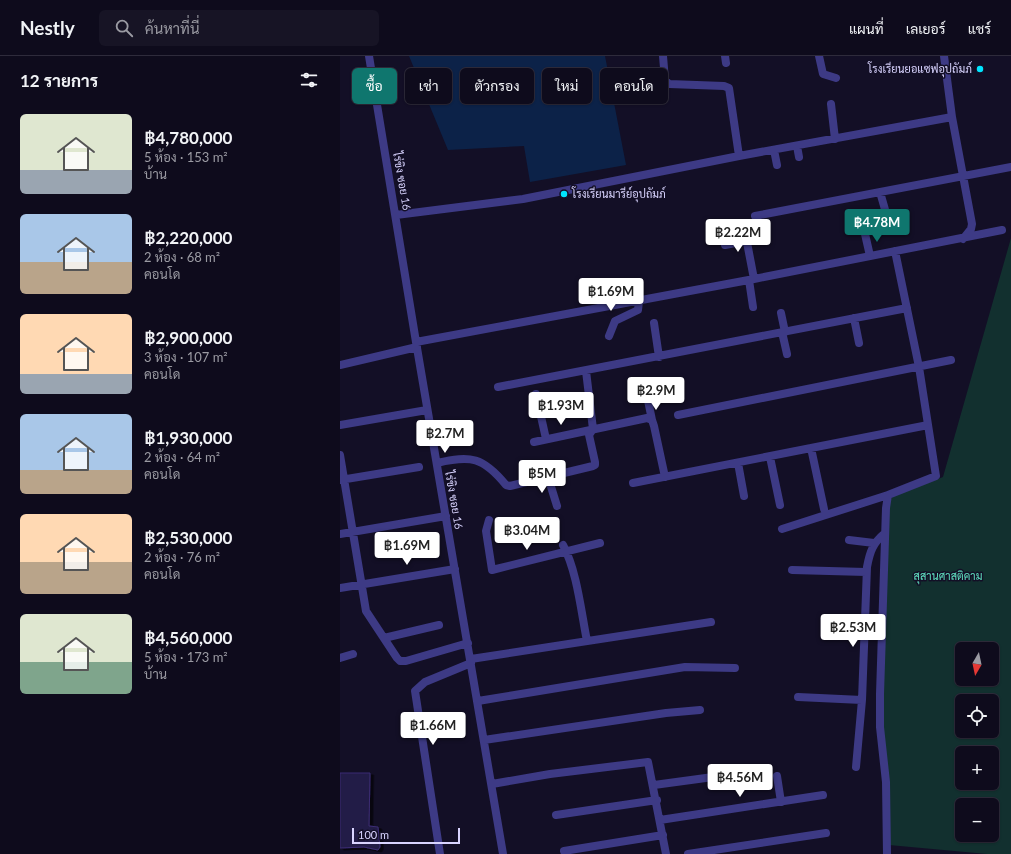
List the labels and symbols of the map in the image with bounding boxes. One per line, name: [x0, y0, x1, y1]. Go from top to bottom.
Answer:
place label: โรงเรียนยอแซฟอุปถัมภ์: [867, 61, 972, 78]
marker: โรงเรียนยอแซฟอุปถัมภ์: [975, 64, 985, 74]
street label: ไร่ขิง ซอย 16: [391, 150, 415, 211]
place label: โรงเรียนมารีย์อุปถัมภ์: [571, 186, 666, 203]
marker: โรงเรียนมารีย์อุปถัมภ์: [559, 189, 569, 199]
pin: ฿4.78M: [844, 209, 910, 243]
pin: ฿2.22M: [705, 219, 771, 253]
pin: ฿1.69M: [578, 278, 644, 312]
pin: ฿2.9M: [628, 377, 684, 411]
pin: ฿1.93M: [528, 392, 594, 426]
pin: ฿2.7M: [417, 420, 473, 454]
pin: ฿5M: [523, 460, 561, 494]
street label: ไร่ขิง ซอย 16: [443, 469, 467, 530]
pin: ฿3.04M: [494, 517, 560, 551]
pin: ฿1.69M: [374, 532, 440, 566]
park label: สุสานศาสติคาม: [914, 569, 982, 585]
pin: ฿2.53M: [820, 614, 886, 648]
north arrow: [955, 642, 999, 686]
pin: ฿1.66M: [400, 712, 466, 746]
pin: ฿4.56M: [707, 764, 773, 798]
scale bar: [352, 826, 460, 845]

